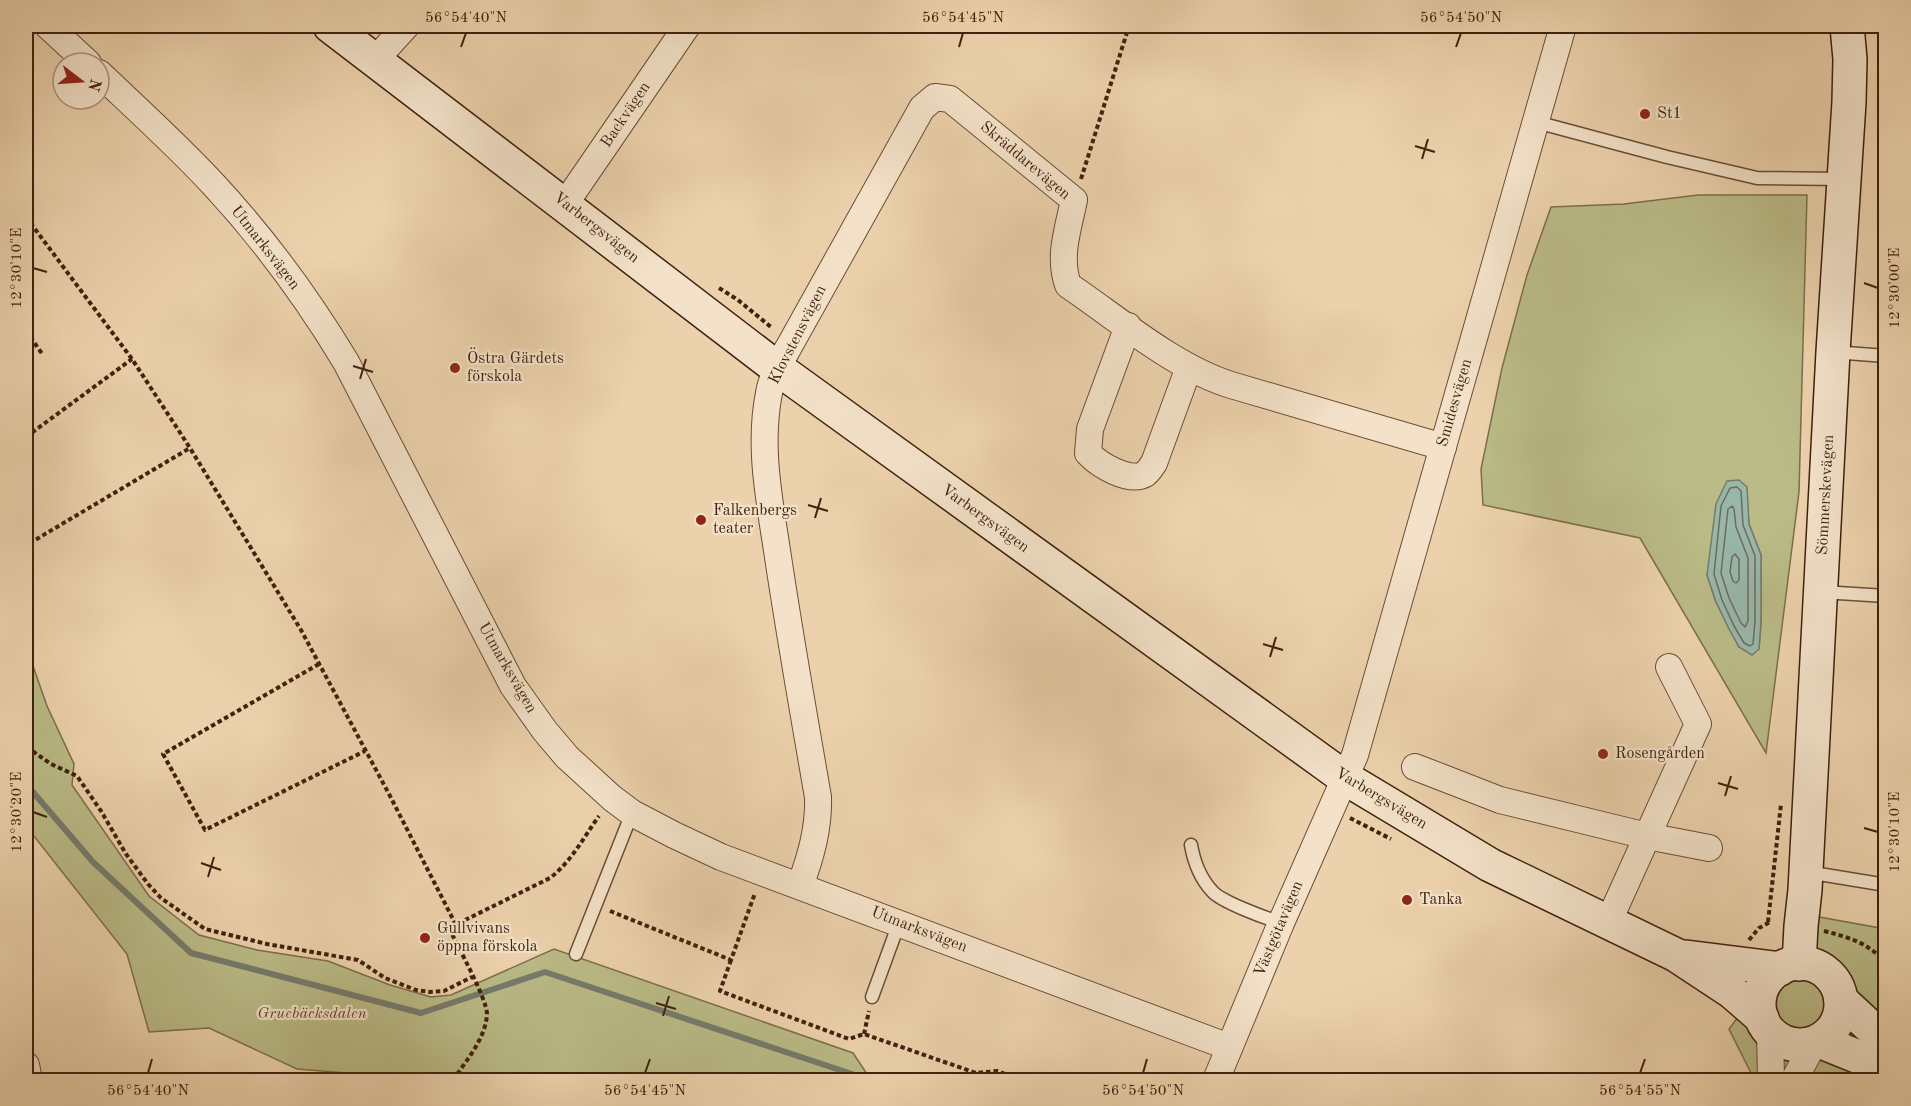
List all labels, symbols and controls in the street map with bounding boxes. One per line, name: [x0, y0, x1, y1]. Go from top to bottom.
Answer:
text: 56°54'40"N: [425, 11, 507, 26]
text: 56°54'45"N: [922, 11, 1004, 26]
text: 56°54'50"N: [1420, 11, 1502, 26]
north arrow: [51, 51, 111, 111]
text: N: [84, 77, 103, 94]
street label: Backvägen: [598, 79, 654, 151]
place label: St1: [1657, 106, 1682, 122]
marker: St1: [1638, 107, 1652, 121]
street label: Skräddarevägen: [977, 119, 1073, 203]
street label: Varbergsvägen: [550, 190, 642, 267]
street label: Utmarksvägen: [227, 203, 303, 293]
text: 12°30'10"E: [10, 228, 25, 308]
text: 12°30'00"E: [1888, 248, 1903, 328]
street label: Klovstensvägen: [766, 283, 830, 387]
place label: Östra Gärdets förskola: [467, 347, 564, 385]
street label: Smidesvägen: [1435, 357, 1475, 449]
marker: Östra Gärdets förskola: [448, 361, 462, 375]
street label: Sömmerskevägen: [1815, 434, 1837, 556]
street label: Varbergsvägen: [938, 482, 1032, 556]
place label: Falkenbergs teater: [713, 503, 797, 537]
marker: Falkenbergs teater: [694, 513, 708, 527]
street label: Utmarksvägen: [475, 620, 539, 716]
place label: Rosengården: [1615, 746, 1705, 762]
marker: Rosengården: [1596, 747, 1610, 761]
street label: Varbergsvägen: [1332, 765, 1430, 833]
text: 12°30'20"E: [10, 772, 25, 852]
text: 12°30'10"E: [1888, 792, 1903, 872]
street label: Västgötavägen: [1252, 878, 1307, 979]
place label: Tanka: [1419, 892, 1462, 908]
marker: Tanka: [1400, 893, 1414, 907]
street label: Utmarksvägen: [869, 904, 970, 956]
place label: Gullvivans öppna förskola: [437, 921, 538, 955]
marker: Gullvivans öppna förskola: [418, 931, 432, 945]
park label: Gruebäcksdalen: [257, 1006, 367, 1022]
text: 56°54'40"N: [107, 1084, 189, 1099]
text: 56°54'45"N: [604, 1084, 686, 1099]
text: 56°54'50"N: [1102, 1084, 1184, 1099]
text: 56°54'55"N: [1599, 1084, 1681, 1099]

